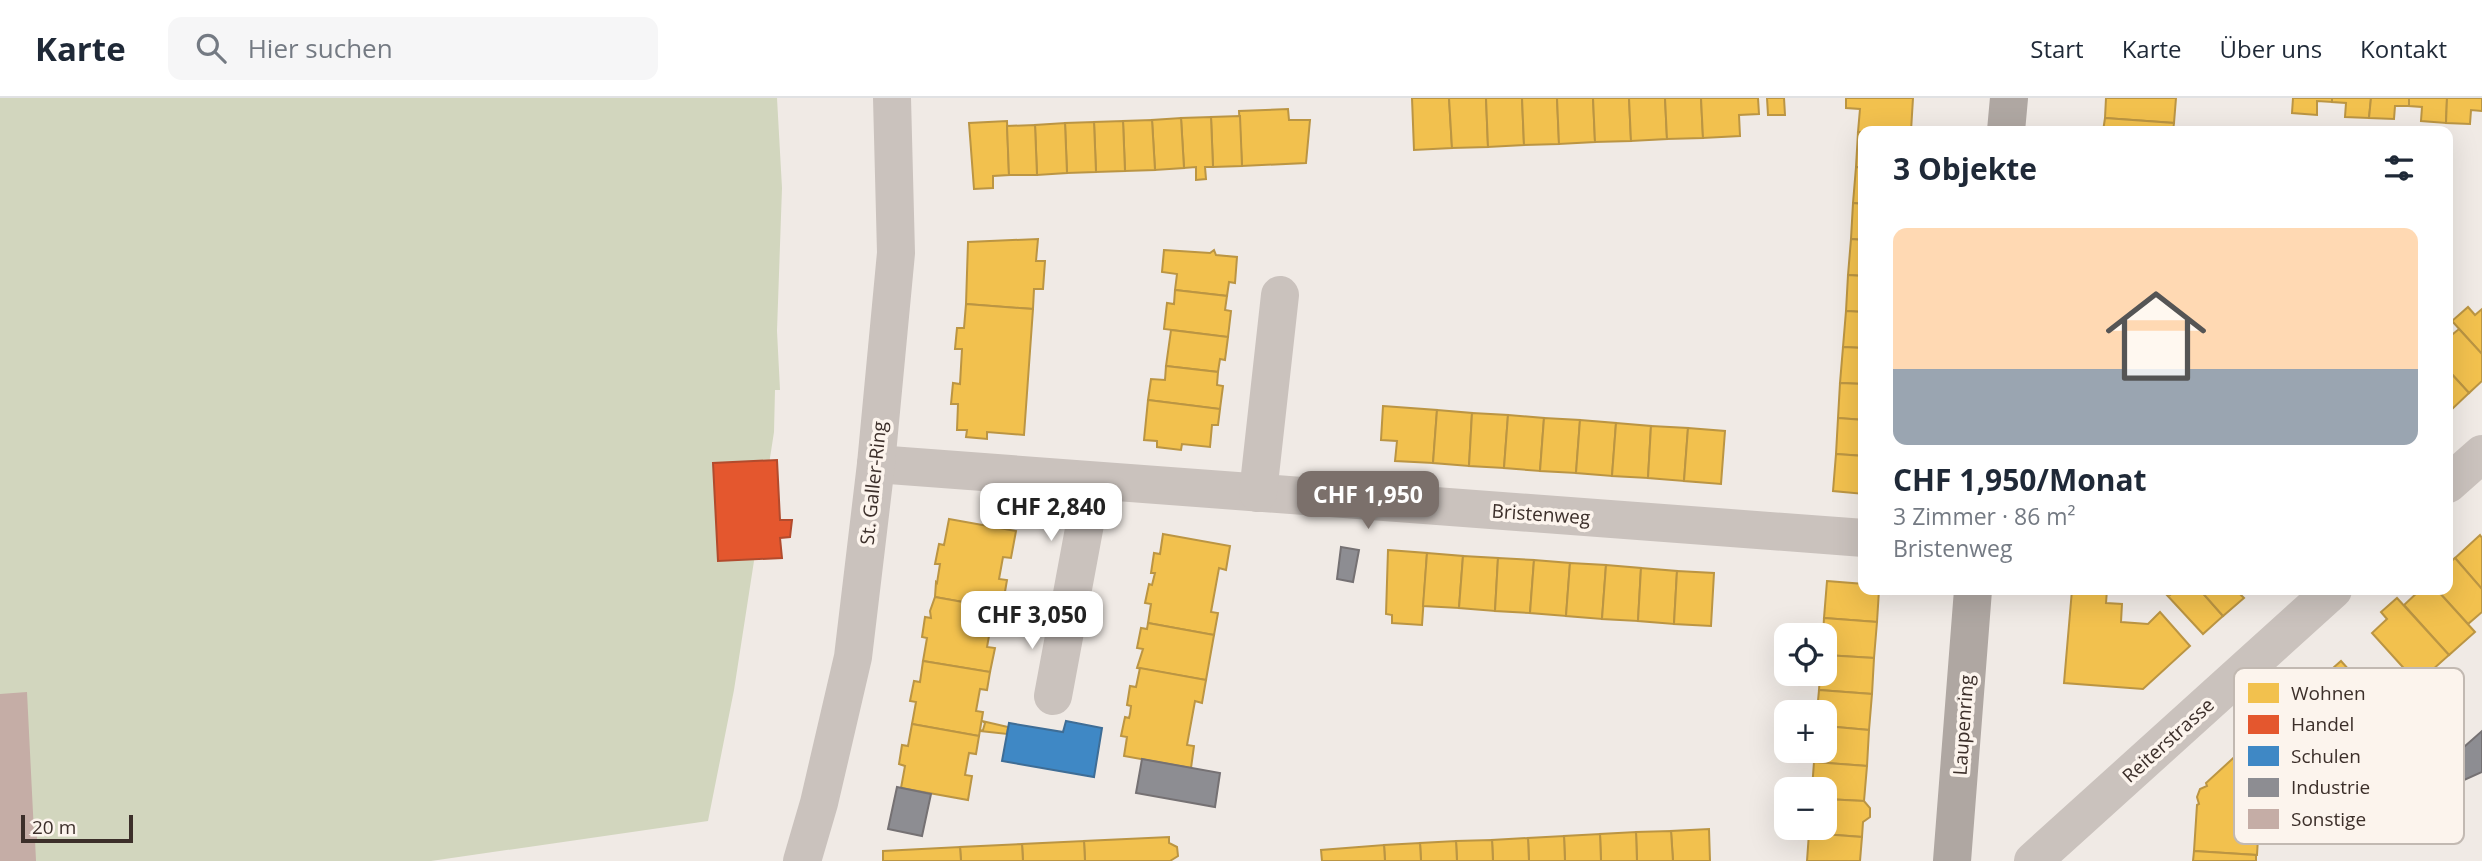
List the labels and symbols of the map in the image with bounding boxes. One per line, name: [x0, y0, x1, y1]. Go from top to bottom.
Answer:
street label: St. Galler-Ring: [854, 420, 892, 546]
pin: CHF 1,950: [1288, 472, 1448, 531]
pin: CHF 2,840: [971, 484, 1131, 543]
street label: Bristenweg: [1491, 498, 1591, 530]
pin: CHF 3,050: [952, 592, 1112, 651]
legend: [2234, 668, 2464, 844]
street label: Laupenring: [1947, 674, 1979, 776]
text: Wohnen: [2291, 680, 2366, 706]
street label: Reiterstrasse: [2116, 692, 2220, 788]
text: Handel: [2291, 711, 2354, 737]
text: Schulen: [2291, 743, 2361, 769]
text: Industrie: [2291, 774, 2370, 800]
text: Sonstige: [2291, 806, 2366, 832]
scale bar: [21, 812, 133, 844]

